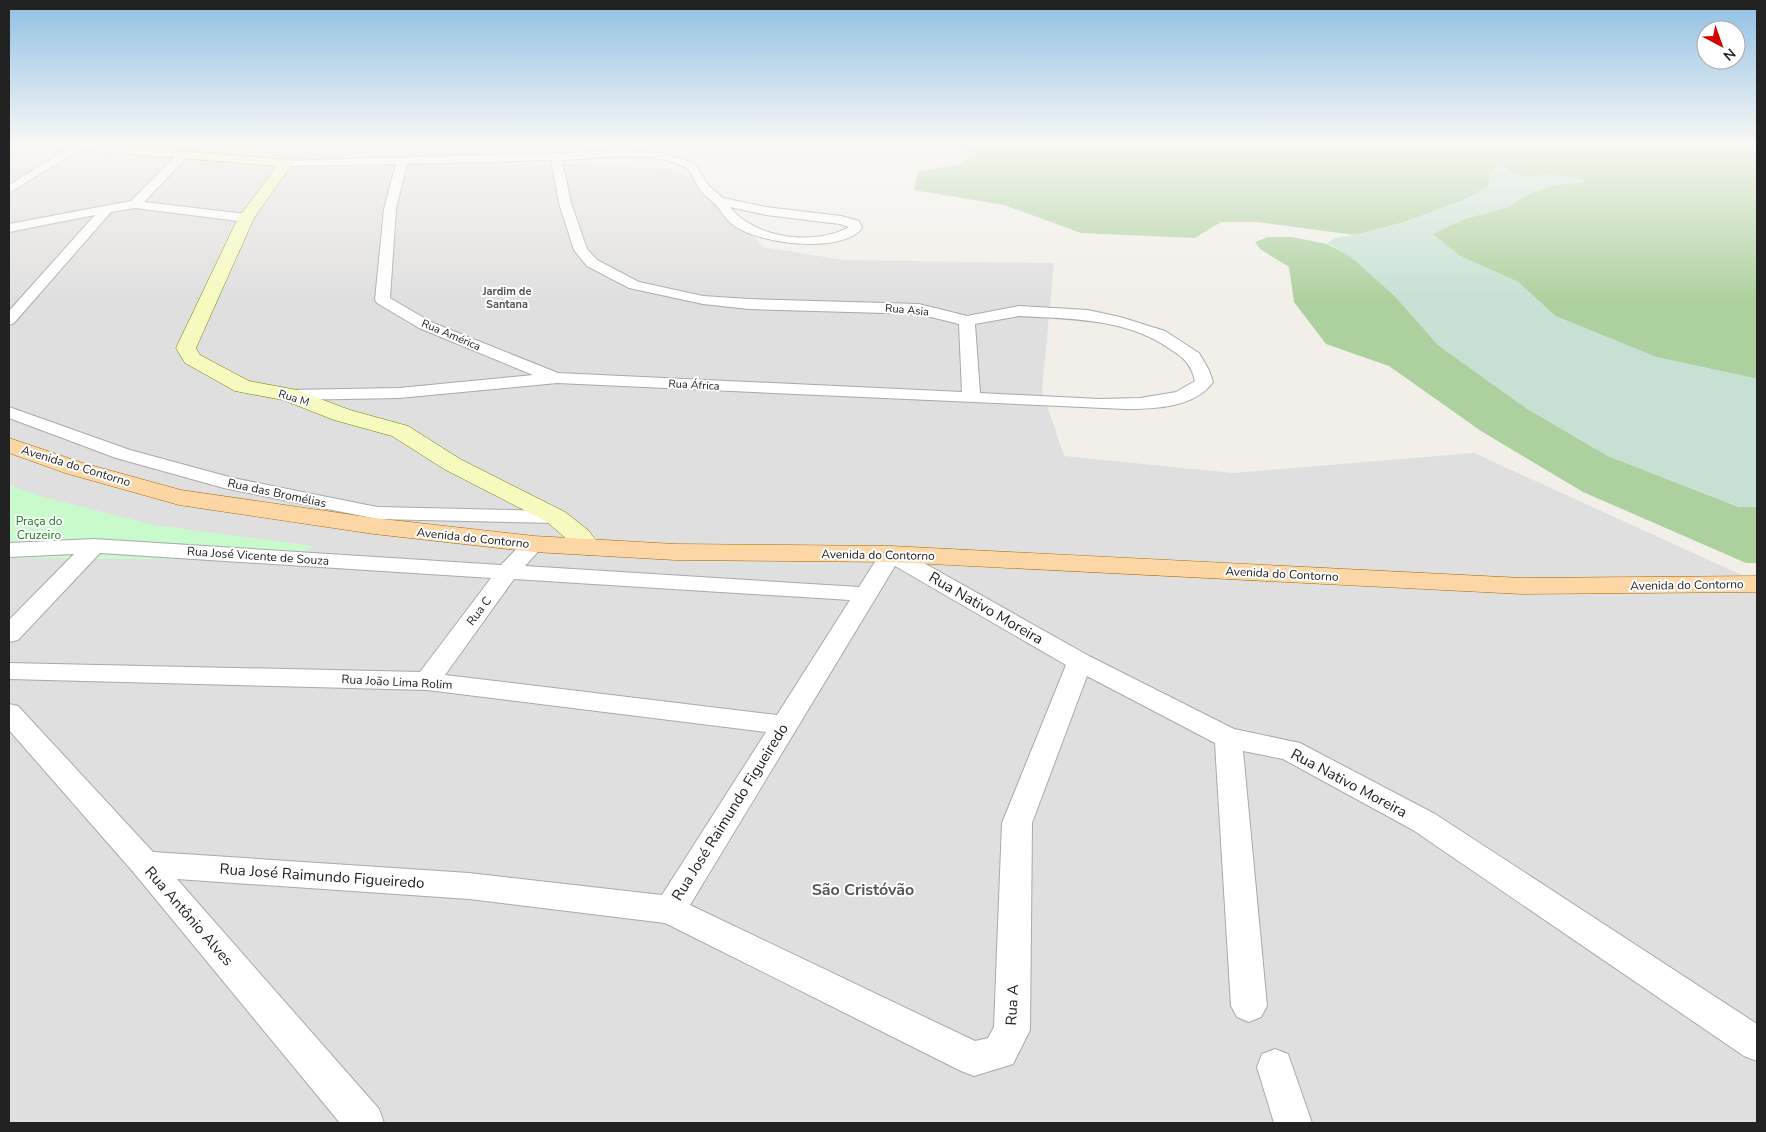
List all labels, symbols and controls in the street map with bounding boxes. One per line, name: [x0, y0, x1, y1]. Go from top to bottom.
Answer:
north arrow: [1696, 20, 1746, 70]
text: N: [1719, 44, 1739, 65]
district label: Jardim de Santana: [482, 284, 531, 312]
street label: Rua Asia: [885, 301, 930, 319]
street label: Rua América: [419, 316, 483, 354]
street label: Rua África: [668, 375, 720, 394]
street label: Rua M: [277, 386, 311, 410]
street label: Avenida do Contorno: [19, 442, 133, 490]
street label: Rua das Bromélias: [226, 475, 328, 511]
park label: Praça do Cruzeiro: [16, 513, 63, 543]
street label: Avenida do Contorno: [416, 524, 531, 552]
street label: Rua José Vicente de Souza: [186, 543, 330, 569]
street label: Avenida do Contorno: [821, 546, 935, 564]
street label: Avenida do Contorno: [1225, 563, 1339, 585]
street label: Rua Nativo Moreira: [925, 567, 1047, 649]
street label: Avenida do Contorno: [1630, 576, 1744, 594]
street label: Rua C: [463, 593, 495, 629]
street label: Rua João Lima Rolim: [341, 671, 453, 693]
street label: Rua José Raimundo Figueiredo: [667, 720, 793, 904]
street label: Rua Nativo Moreira: [1287, 744, 1411, 822]
street label: Rua José Raimundo Figueiredo: [219, 859, 425, 893]
street label: Rua Antônio Alves: [140, 862, 238, 970]
district label: São Cristóvão: [812, 879, 914, 901]
street label: Rua A: [1001, 984, 1023, 1026]

